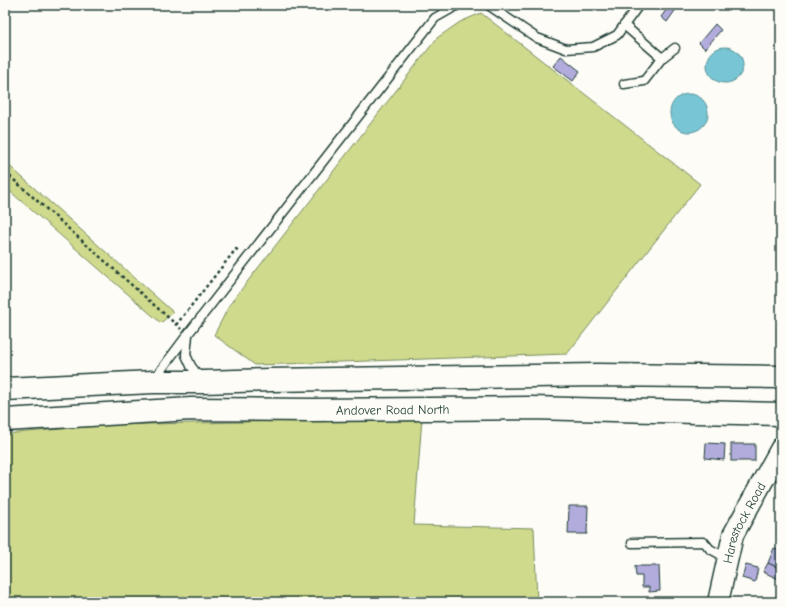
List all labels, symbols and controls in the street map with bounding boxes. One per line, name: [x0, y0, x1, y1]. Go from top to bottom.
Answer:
street label: Andover Road North: [336, 401, 449, 417]
street label: Harestock Road: [719, 479, 768, 565]

